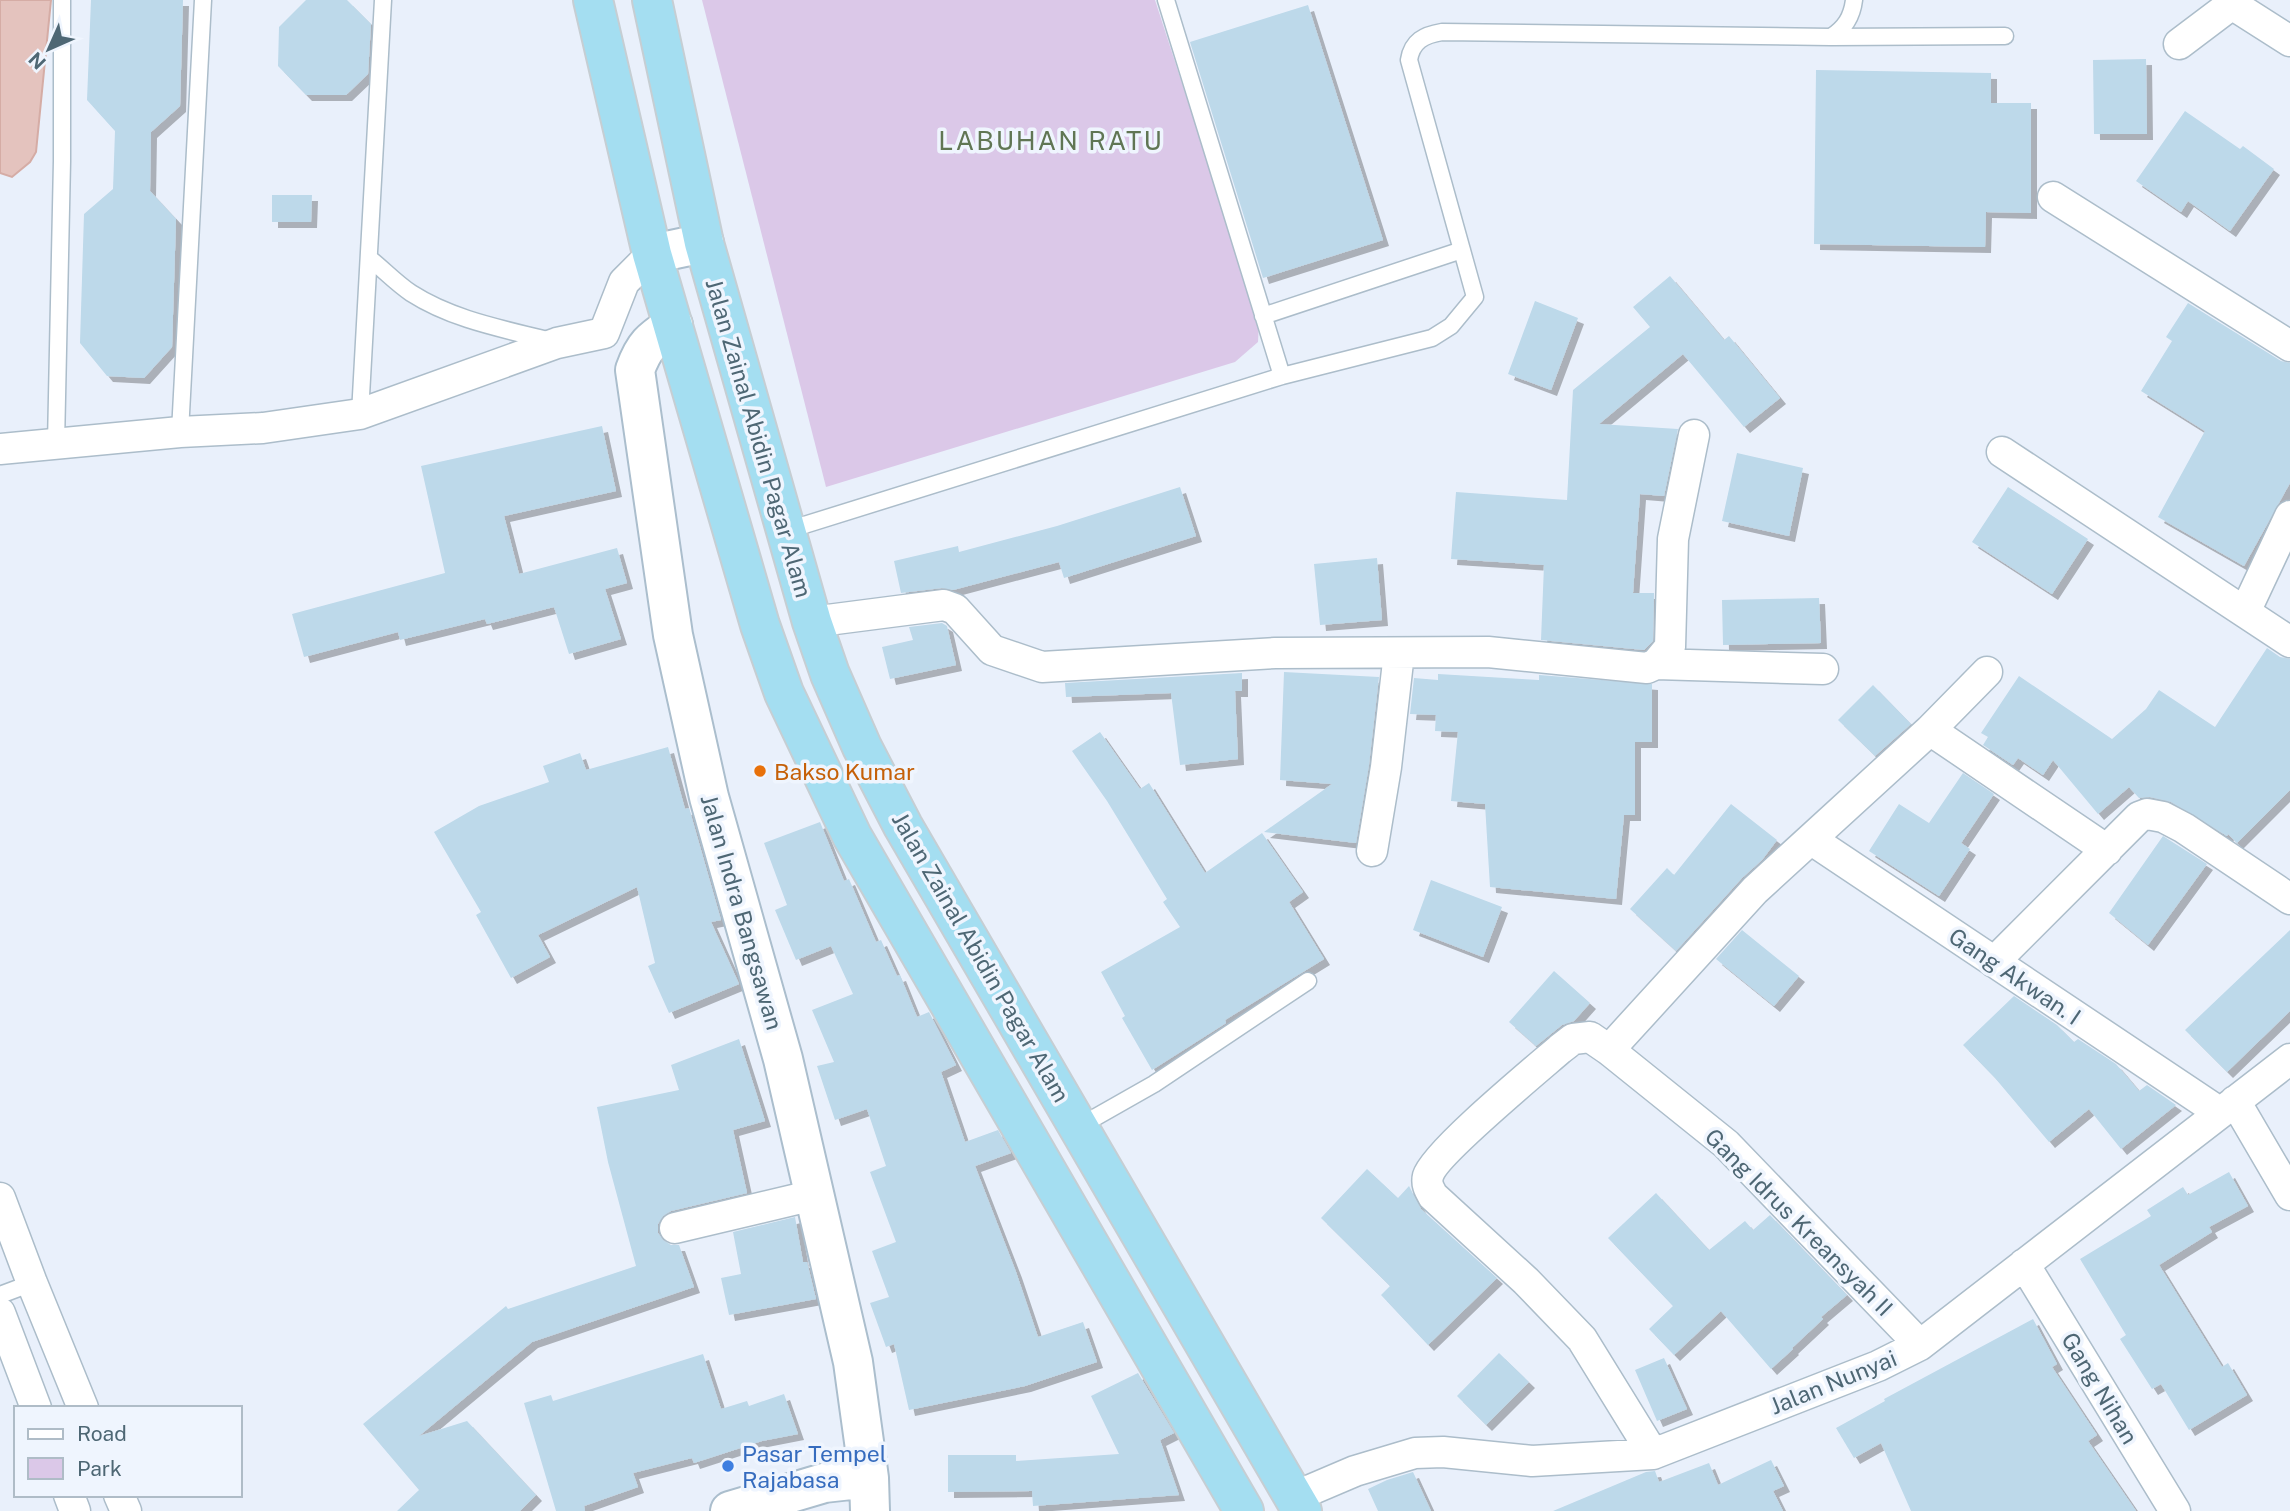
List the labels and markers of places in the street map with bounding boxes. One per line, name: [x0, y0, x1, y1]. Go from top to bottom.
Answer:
place label: Bakso Kumar: [774, 758, 915, 785]
marker: Bakso Kumar: [752, 763, 768, 779]
place label: Pasar Tempel Rajabasa: [742, 1440, 887, 1493]
marker: Pasar Tempel Rajabasa: [720, 1458, 736, 1474]

